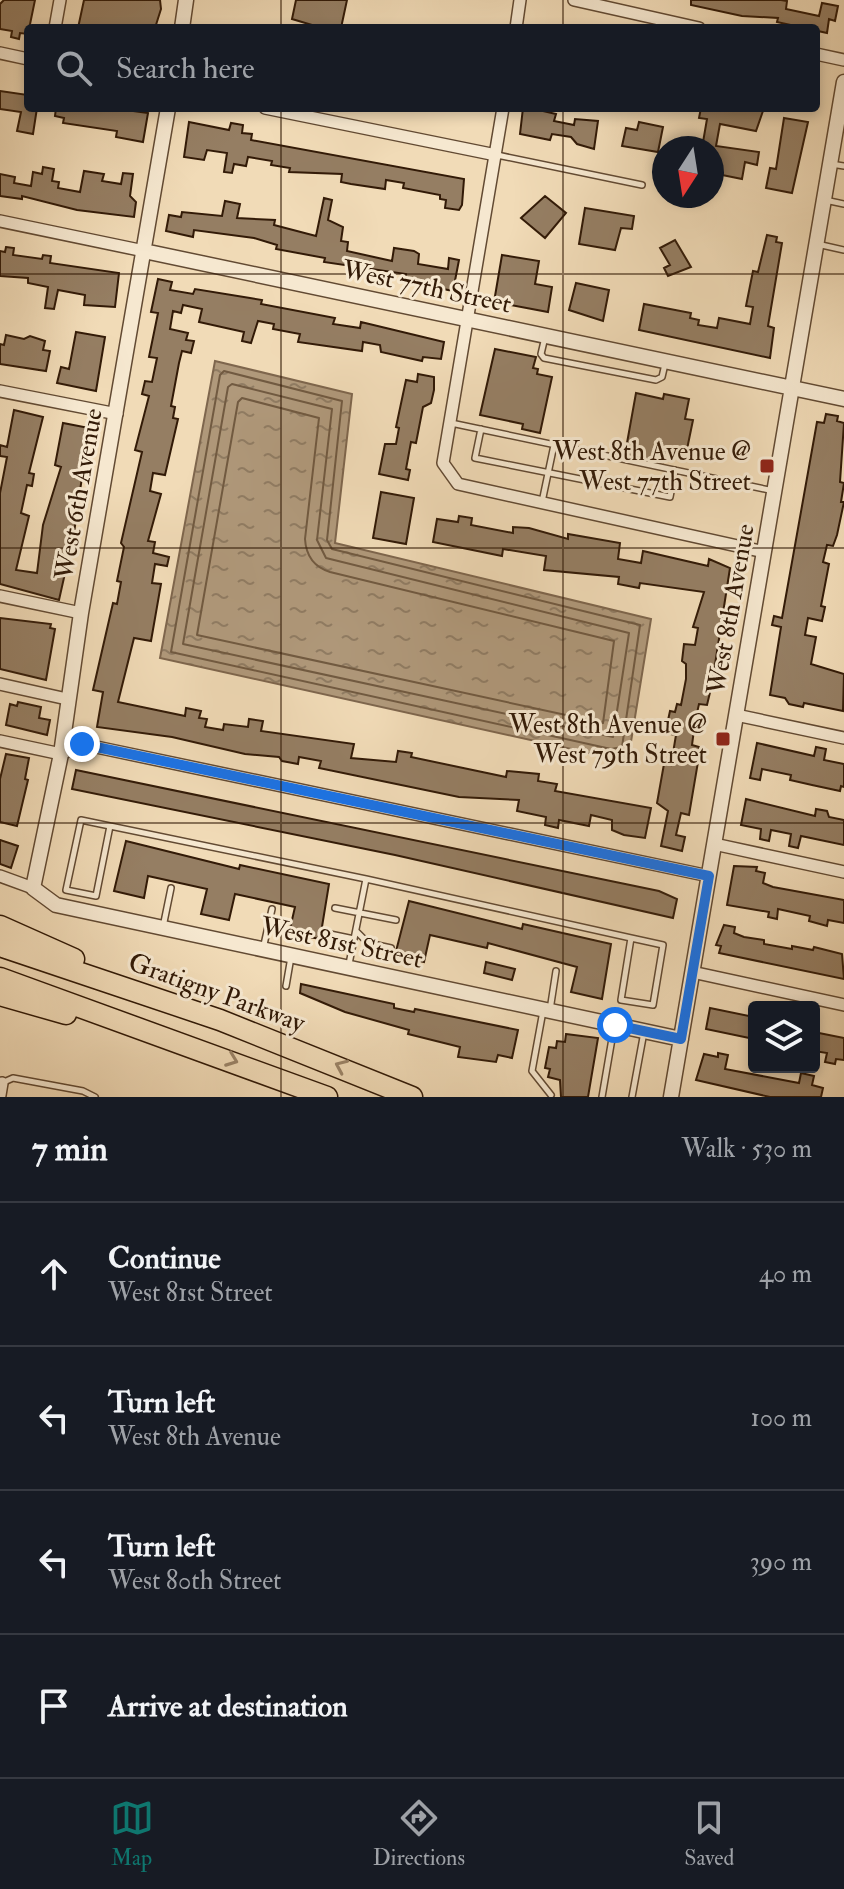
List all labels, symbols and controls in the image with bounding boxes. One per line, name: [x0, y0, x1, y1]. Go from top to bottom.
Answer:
search box: [24, 24, 820, 112]
icon: search: [52, 46, 96, 90]
text: Search here: [116, 50, 255, 87]
north arrow: [652, 136, 724, 208]
street label: West 77th Street: [338, 253, 514, 320]
street label: West 6th Avenue: [48, 406, 110, 583]
place label: West 8th Avenue @ West 77th Street: [552, 436, 751, 498]
marker: West 8th Avenue @ West 77th Street: [758, 457, 776, 475]
street label: West 8th Avenue: [700, 521, 762, 698]
place label: West 8th Avenue @ West 79th Street: [508, 709, 707, 771]
route end: [64, 726, 100, 762]
marker: West 8th Avenue @ West 79th Street: [714, 730, 732, 748]
street label: West 81st Street: [257, 910, 426, 976]
street label: Gratigny Parkway: [124, 946, 310, 1040]
map controls: [748, 1001, 820, 1073]
button: layers: [748, 1001, 820, 1073]
route start: [597, 1007, 633, 1043]
one-way arrow: [224, 1050, 238, 1067]
one-way arrow: [334, 1059, 349, 1075]
text: 7 min: [32, 1128, 108, 1171]
text: Walk · 530 m: [682, 1133, 812, 1165]
text: Continue: [108, 1240, 221, 1277]
icon: ahead: [32, 1252, 76, 1296]
text: 40 m: [759, 1258, 812, 1290]
text: West 81st Street: [108, 1277, 273, 1309]
text: Turn left: [108, 1384, 215, 1421]
icon: left: [32, 1396, 76, 1440]
text: 100 m: [751, 1402, 812, 1434]
text: West 8th Avenue: [108, 1421, 281, 1453]
text: Turn left: [108, 1528, 215, 1565]
icon: left: [32, 1540, 76, 1584]
text: 390 m: [750, 1546, 812, 1578]
text: West 80th Street: [108, 1565, 282, 1597]
icon: arrive: [32, 1684, 76, 1728]
text: Arrive at destination: [108, 1688, 348, 1725]
tab: Map: [110, 1796, 154, 1872]
tab: Directions: [373, 1796, 465, 1872]
tab: Saved: [684, 1796, 734, 1872]

